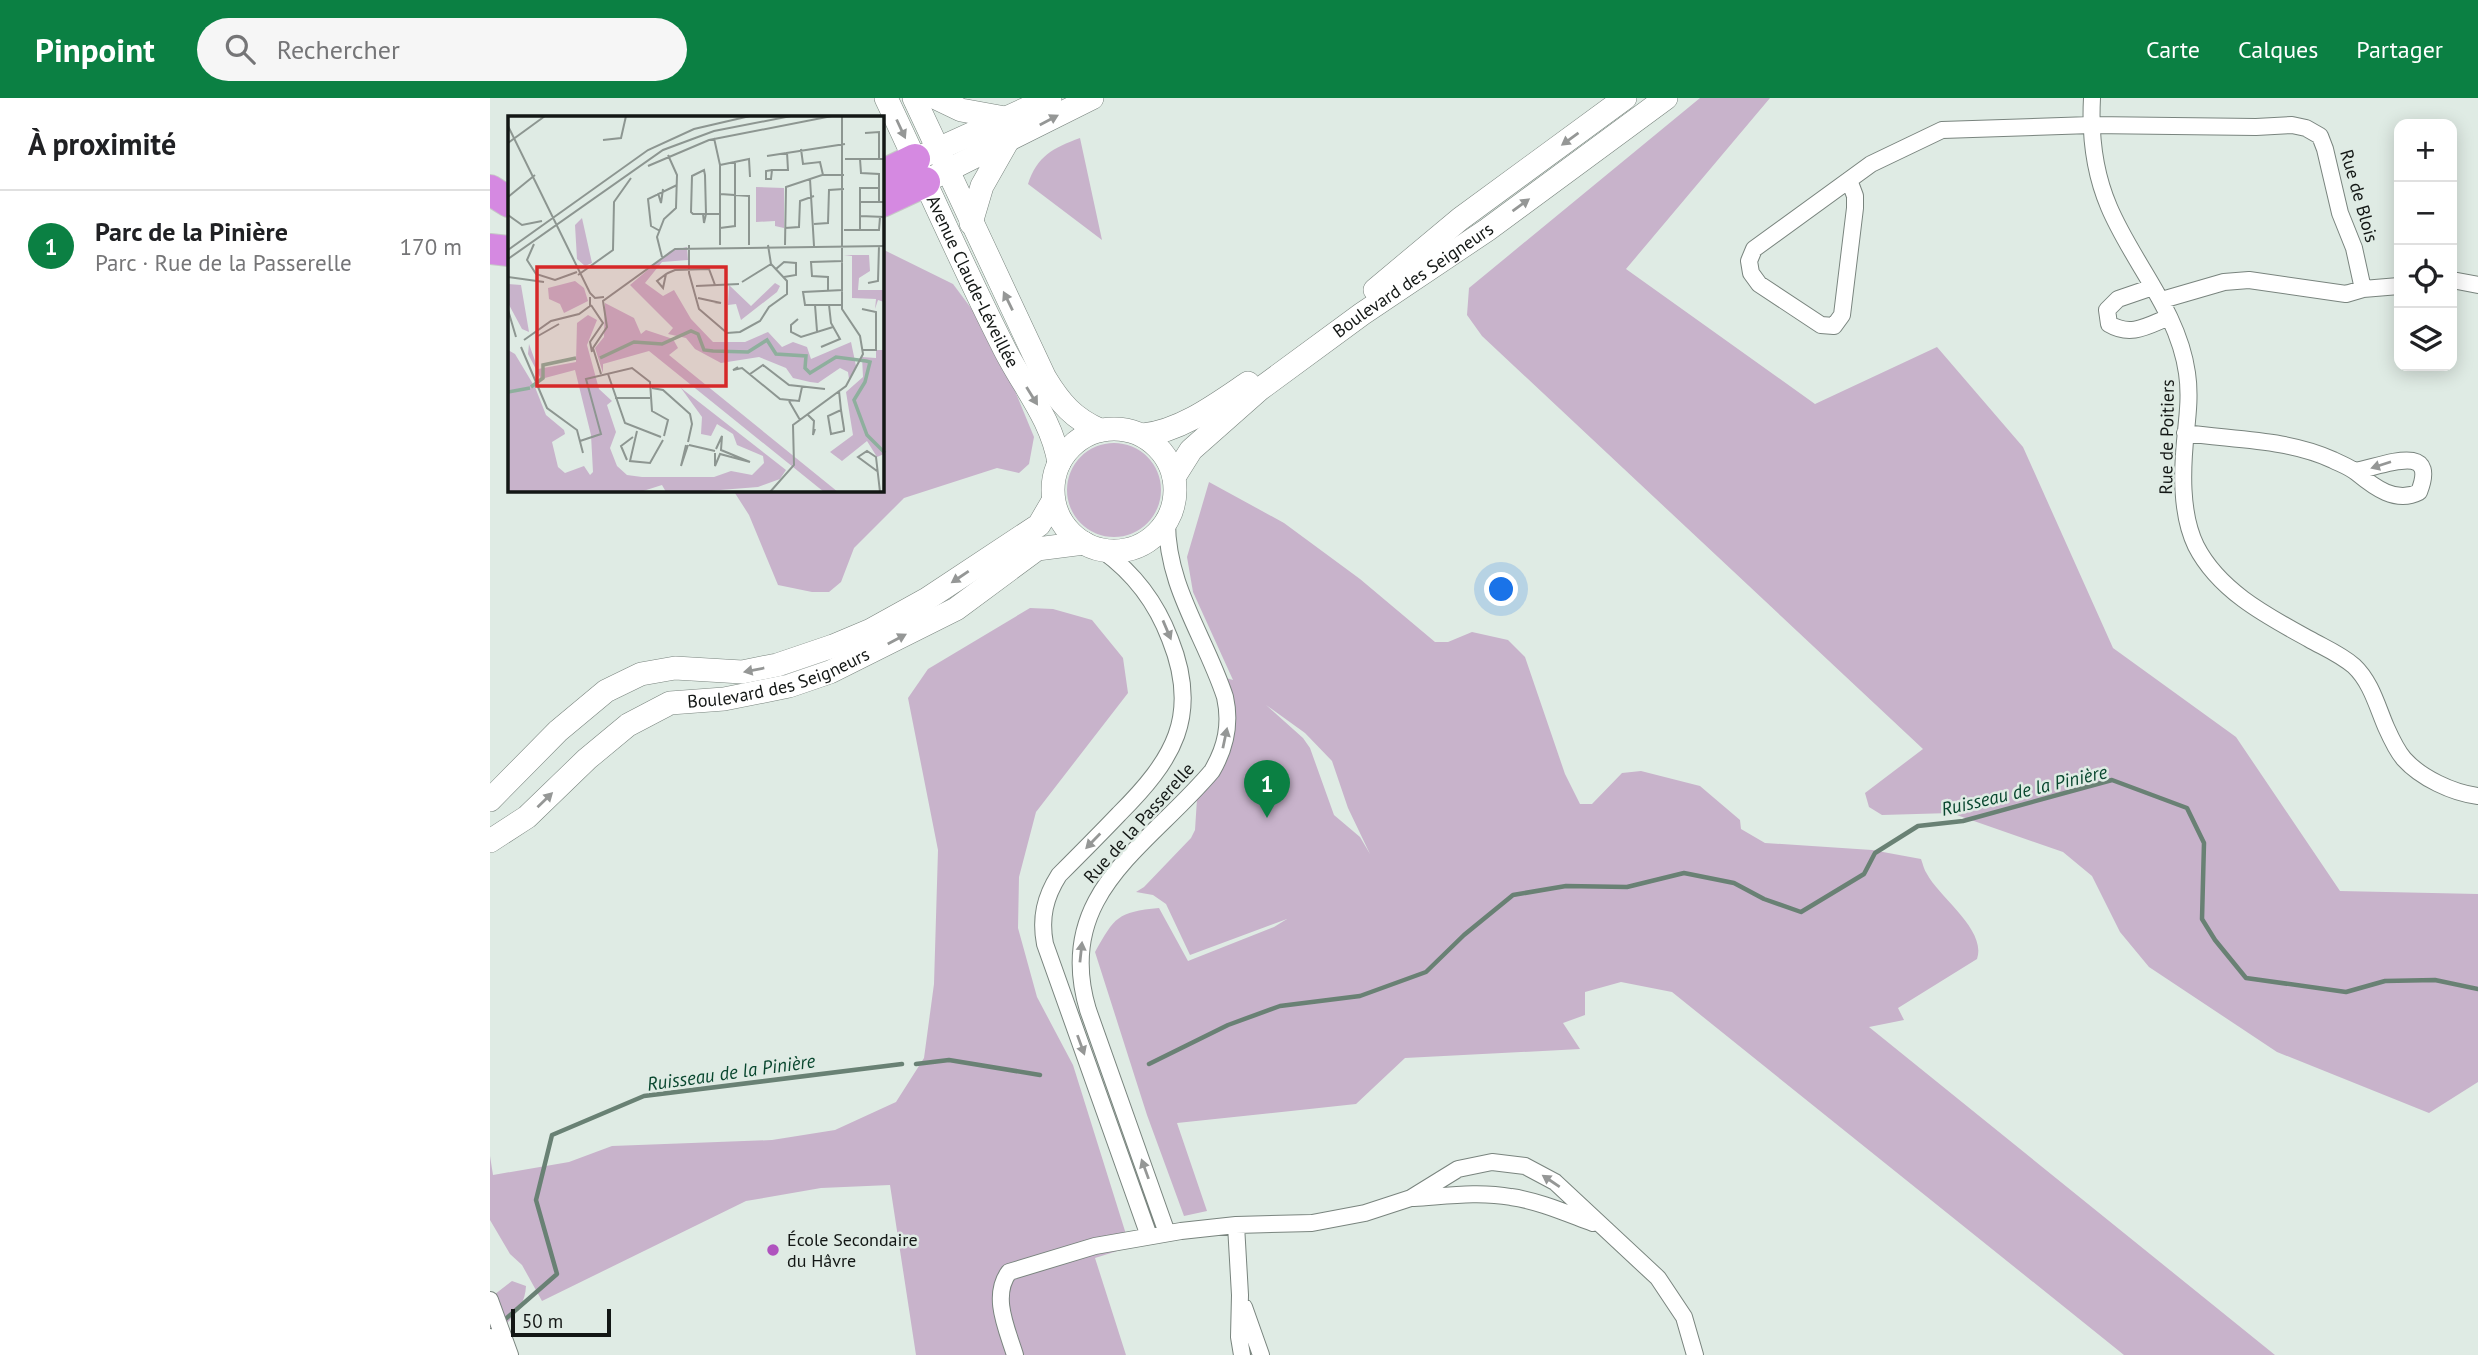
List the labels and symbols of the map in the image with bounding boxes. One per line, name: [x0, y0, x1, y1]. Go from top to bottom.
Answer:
one-way arrow: [1040, 114, 1059, 126]
inset map: [508, 116, 884, 492]
one-way arrow: [896, 118, 907, 139]
one-way arrow: [1561, 131, 1579, 145]
street label: Rue de Blois: [2335, 147, 2384, 245]
street label: Avenue Claude-Léveillée: [922, 192, 1024, 372]
one-way arrow: [1512, 199, 1530, 213]
street label: Boulevard des Seigneurs: [1328, 217, 1498, 342]
one-way arrow: [1002, 291, 1013, 311]
street label: Rue de Poitiers: [2154, 379, 2179, 495]
one-way arrow: [1025, 386, 1038, 406]
one-way arrow: [2371, 461, 2392, 471]
one-way arrow: [951, 570, 969, 584]
your location: [1484, 572, 1518, 606]
one-way arrow: [1161, 620, 1173, 640]
one-way arrow: [888, 633, 907, 645]
street label: Boulevard des Seigneurs: [686, 642, 873, 713]
one-way arrow: [743, 664, 765, 675]
one-way arrow: [1220, 727, 1231, 749]
street label: Rue de la Passerelle: [1078, 758, 1199, 888]
water label: Ruisseau de la Pinière: [1939, 759, 2110, 821]
pin: 1: [1244, 760, 1290, 818]
one-way arrow: [536, 792, 553, 809]
one-way arrow: [1085, 832, 1101, 849]
one-way arrow: [1076, 941, 1087, 963]
one-way arrow: [1076, 1034, 1087, 1055]
water label: Ruisseau de la Pinière: [645, 1048, 817, 1096]
one-way arrow: [1139, 1158, 1150, 1179]
one-way arrow: [1542, 1174, 1560, 1188]
place label: École Secondaire du Hâvre: [787, 1228, 918, 1272]
marker: École Secondaire du Hâvre: [765, 1242, 781, 1258]
scale bar: [511, 1306, 611, 1338]

